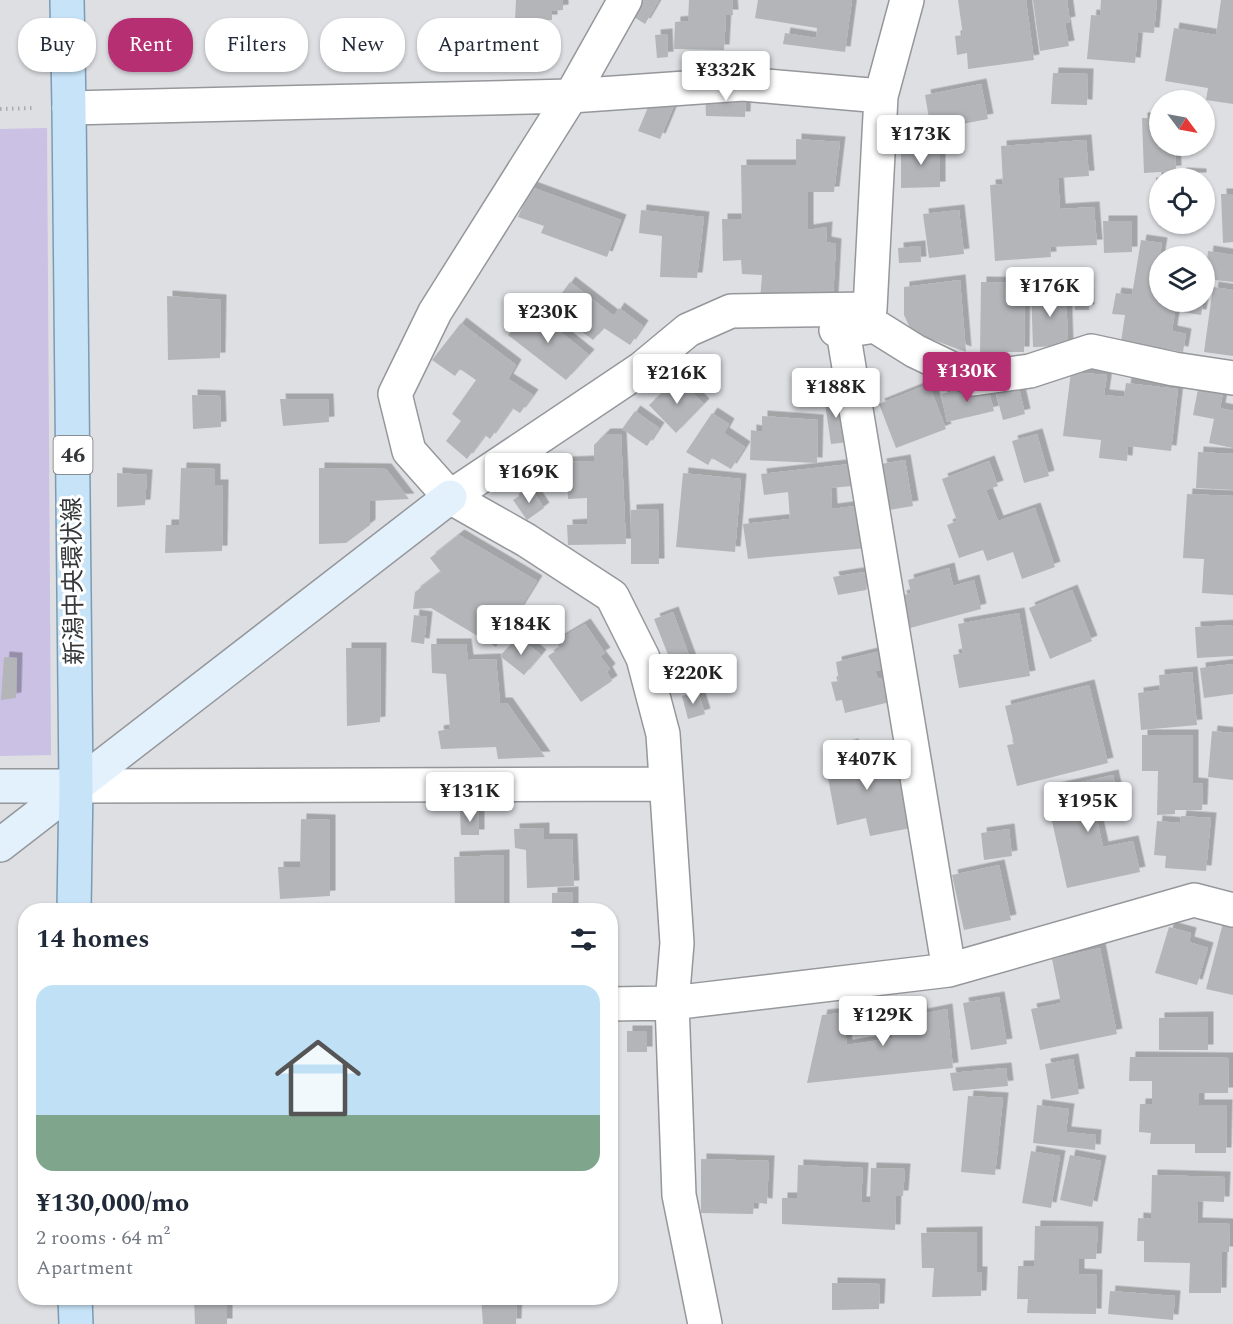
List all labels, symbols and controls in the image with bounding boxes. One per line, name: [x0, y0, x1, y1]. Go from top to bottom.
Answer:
chip: Buy: [18, 18, 96, 72]
chip: Rent: [108, 18, 193, 72]
chip: Filters: [205, 18, 308, 72]
chip: New: [320, 18, 405, 72]
chip: Apartment: [417, 18, 561, 72]
pin: ¥332K: [684, 51, 768, 102]
text: ¥332K: [696, 55, 756, 85]
north arrow: [1149, 90, 1215, 156]
map controls: [1149, 90, 1215, 312]
pin: ¥173K: [879, 115, 963, 166]
text: ¥173K: [891, 119, 951, 149]
button: locate: [1149, 168, 1215, 234]
button: layers: [1149, 246, 1215, 312]
pin: ¥176K: [1008, 267, 1092, 318]
text: ¥176K: [1020, 271, 1080, 301]
pin: ¥230K: [506, 293, 590, 344]
text: ¥230K: [518, 297, 578, 327]
pin: ¥130K: [925, 352, 1009, 403]
pin: ¥216K: [635, 354, 719, 405]
text: ¥130K: [937, 356, 997, 386]
text: ¥216K: [647, 358, 707, 388]
pin: ¥188K: [794, 368, 878, 419]
text: ¥188K: [806, 372, 866, 402]
road number: 46: [54, 436, 92, 474]
pin: ¥169K: [487, 453, 571, 504]
text: ¥169K: [499, 457, 559, 487]
street label: 新潟中央環状線: [55, 497, 93, 665]
pin: ¥184K: [479, 605, 563, 656]
text: ¥184K: [491, 609, 551, 639]
pin: ¥220K: [651, 654, 735, 705]
text: ¥220K: [663, 658, 723, 688]
pin: ¥407K: [825, 740, 909, 791]
text: ¥407K: [837, 744, 897, 774]
pin: ¥131K: [428, 772, 512, 823]
text: ¥131K: [440, 776, 500, 806]
pin: ¥195K: [1046, 782, 1130, 833]
text: ¥195K: [1058, 786, 1118, 816]
text: 14 homes: [36, 919, 150, 959]
icon: filters: [567, 923, 600, 956]
pin: ¥129K: [841, 996, 925, 1047]
text: ¥129K: [853, 1000, 913, 1030]
icon: home: [264, 1024, 372, 1132]
text: ¥130,000/mo: [36, 1183, 189, 1223]
text: 2 rooms · 64 m²: [36, 1223, 170, 1253]
text: Apartment: [36, 1253, 133, 1283]

